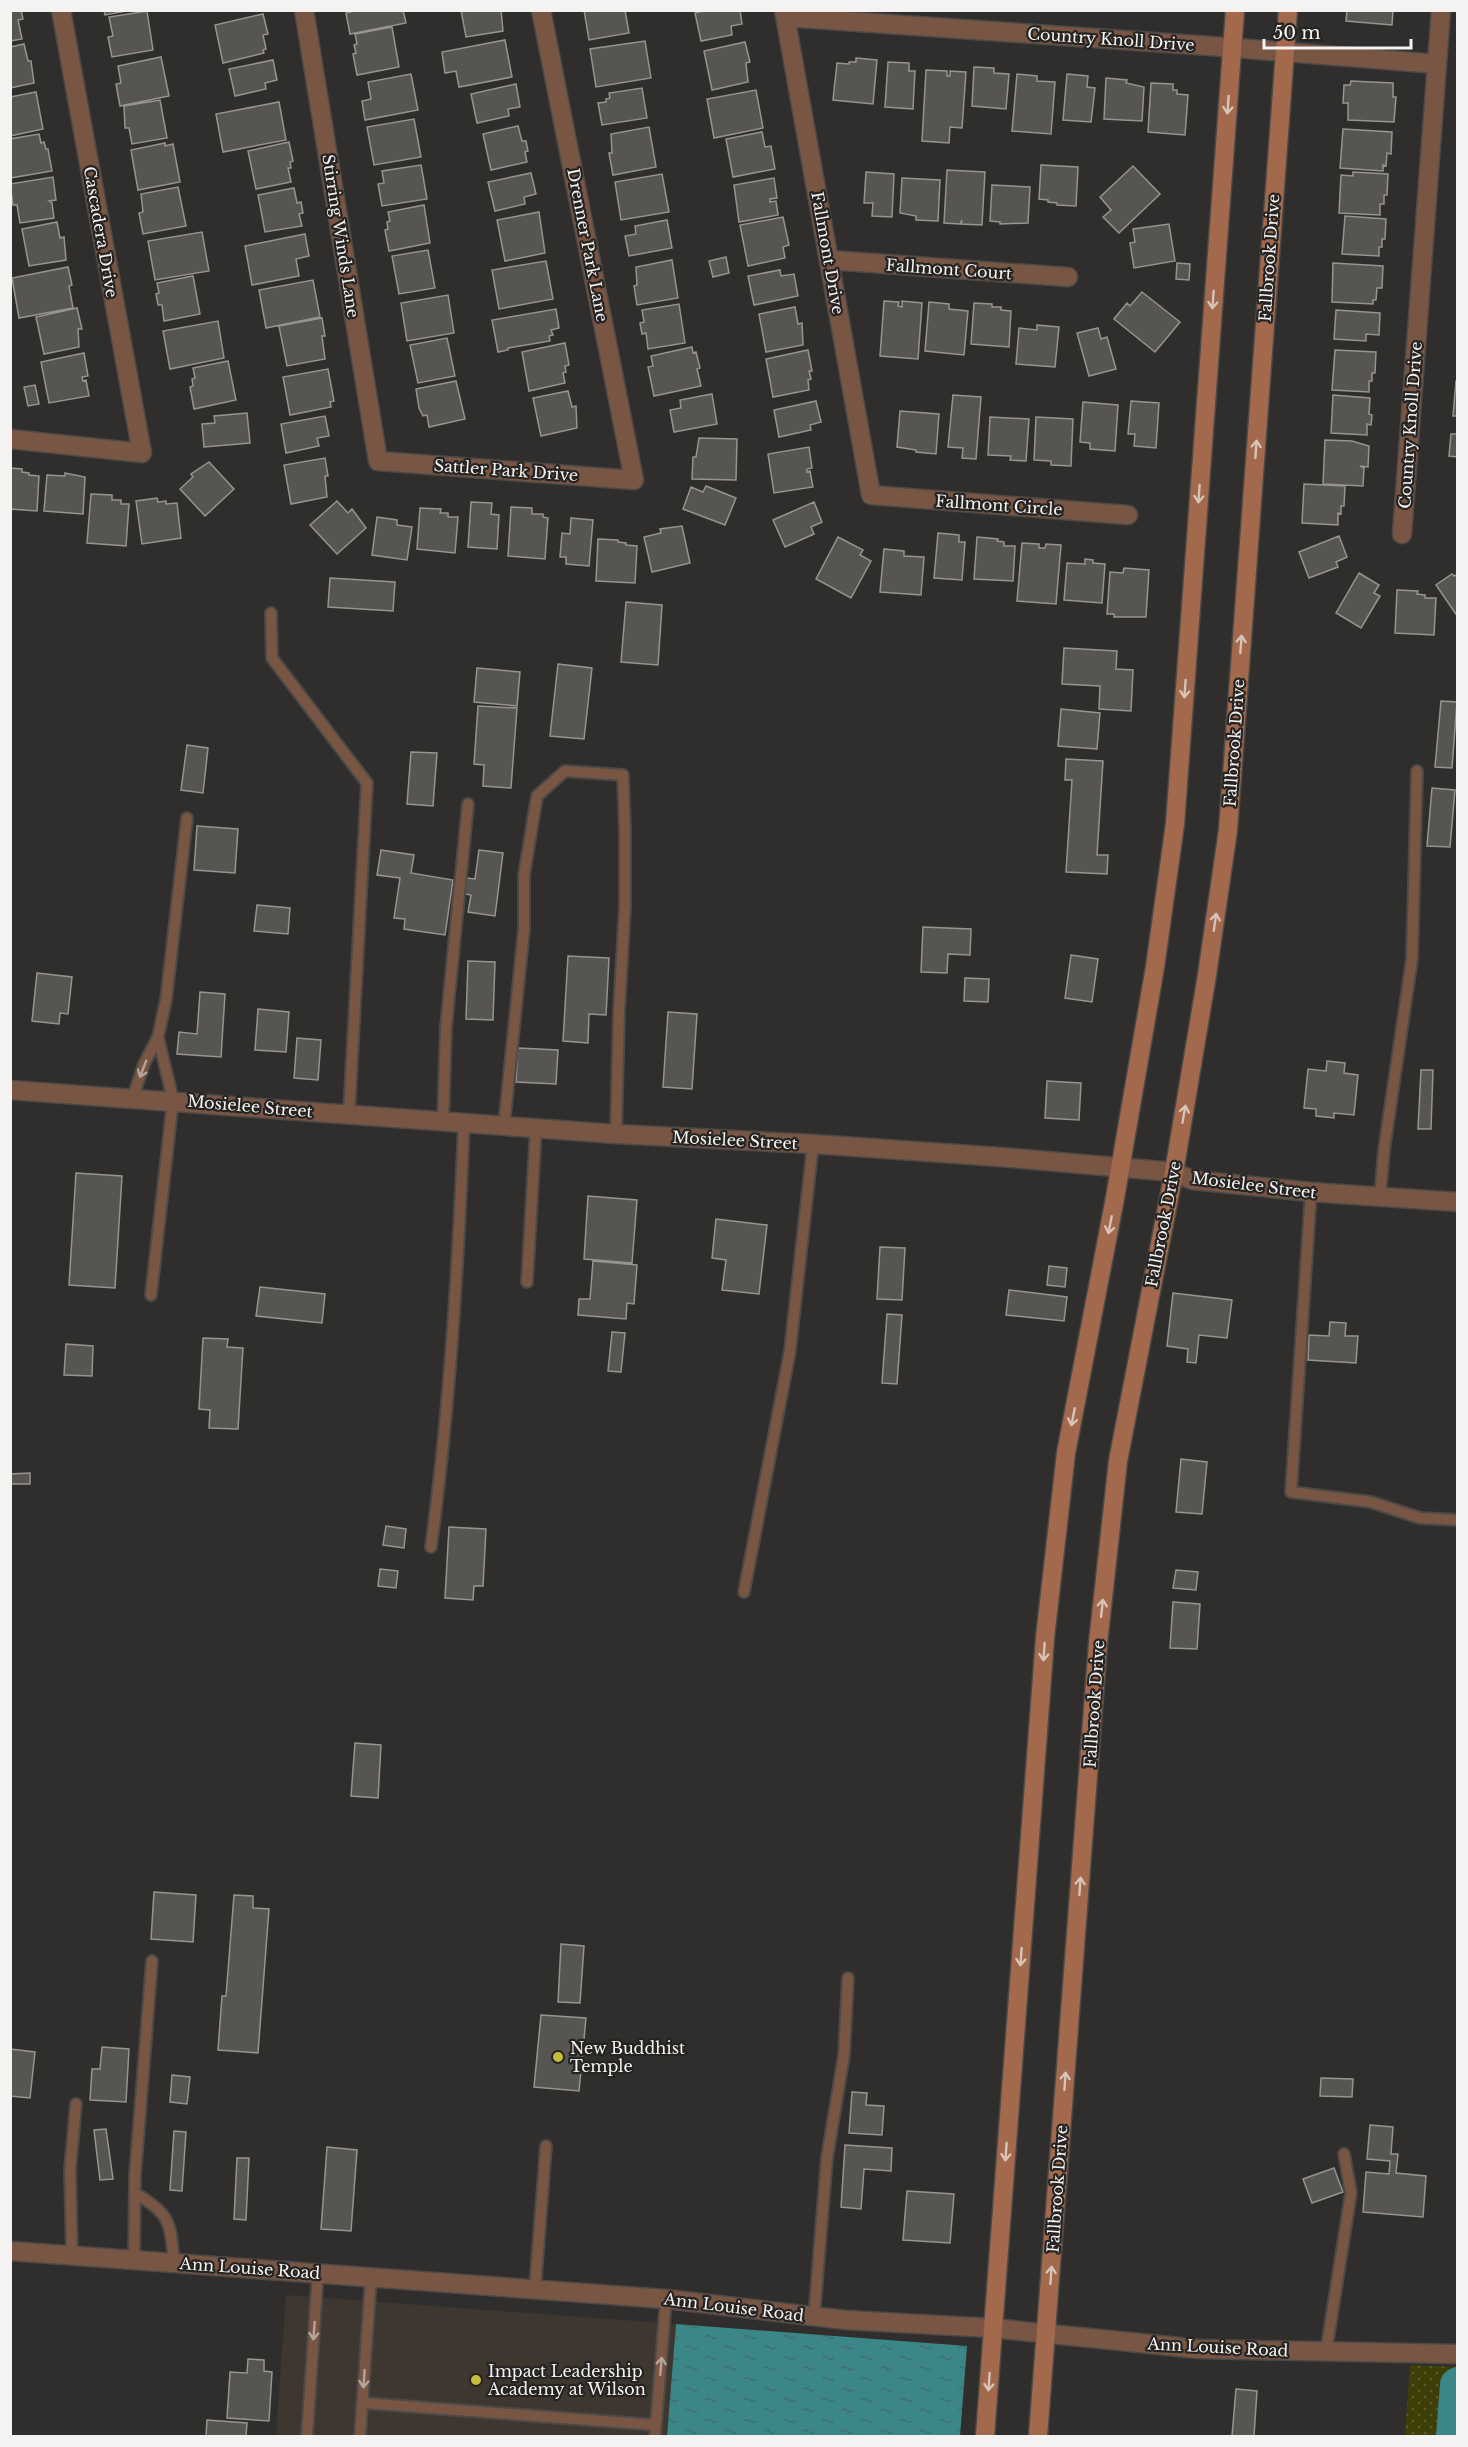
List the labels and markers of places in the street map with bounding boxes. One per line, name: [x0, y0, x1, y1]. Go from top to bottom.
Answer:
place label: New Buddhist Temple: [570, 2038, 685, 2076]
marker: New Buddhist Temple: [551, 2050, 565, 2064]
place label: Impact Leadership Academy at Wilson: [487, 2361, 646, 2399]
marker: Impact Leadership Academy at Wilson: [469, 2373, 483, 2387]

